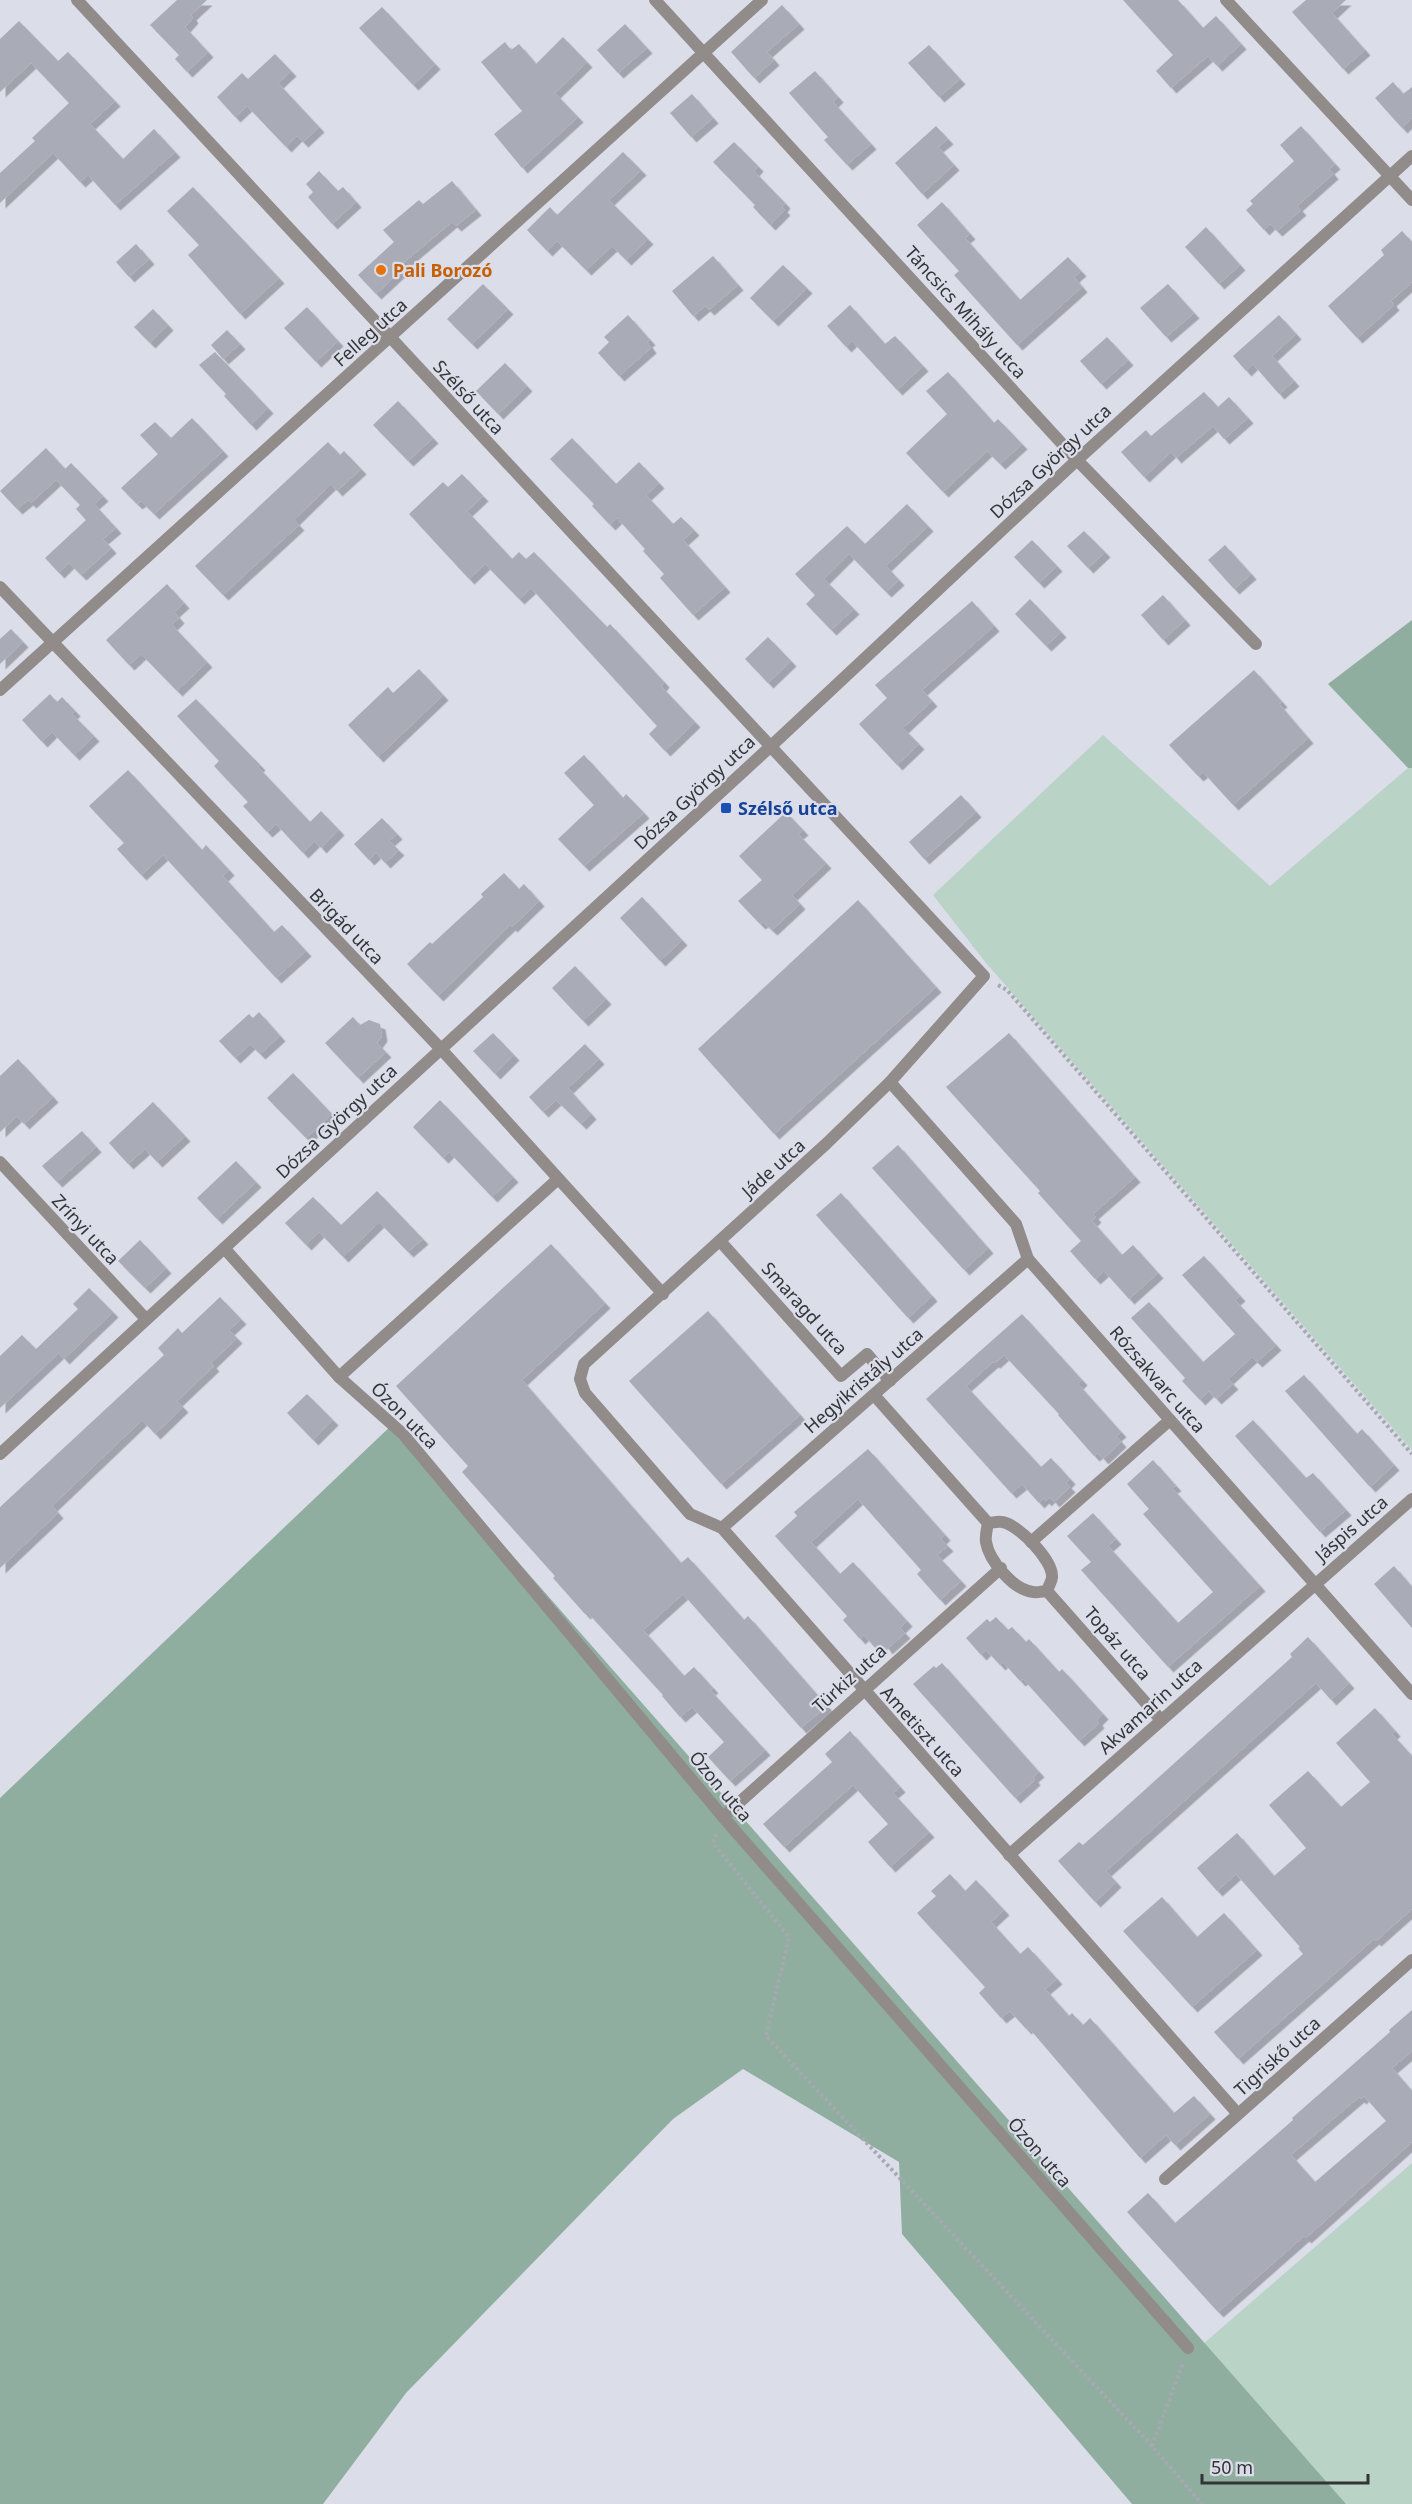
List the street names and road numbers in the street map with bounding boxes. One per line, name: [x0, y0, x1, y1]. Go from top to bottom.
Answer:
street label: Táncsics Mihály utca: [900, 241, 1032, 383]
street label: Felleg utca: [328, 293, 412, 371]
street label: Szélső utca: [428, 355, 510, 439]
street label: Dózsa György utca: [984, 399, 1116, 523]
street label: Dózsa György utca: [628, 730, 760, 854]
street label: Brigád utca: [305, 883, 389, 969]
street label: Dózsa György utca: [270, 1059, 402, 1183]
street label: Jáde utca: [735, 1133, 810, 1204]
street label: Zrínyi utca: [47, 1188, 125, 1270]
street label: Smaragd utca: [757, 1256, 853, 1360]
street label: Rózsakvarc utca: [1105, 1320, 1211, 1438]
street label: Hegyikristály utca: [798, 1322, 928, 1438]
street label: Ózon utca: [366, 1376, 444, 1454]
street label: Jáspis utca: [1308, 1490, 1392, 1568]
street label: Topáz utca: [1079, 1601, 1157, 1685]
street label: Türkiz utca: [807, 1638, 891, 1718]
street label: Akvamarin utca: [1093, 1653, 1207, 1759]
street label: Ametiszt utca: [876, 1681, 970, 1781]
street label: Ózon utca: [684, 1746, 758, 1826]
street label: Tigriskő utca: [1229, 2011, 1325, 2101]
street label: Ózon utca: [1003, 2112, 1077, 2192]

